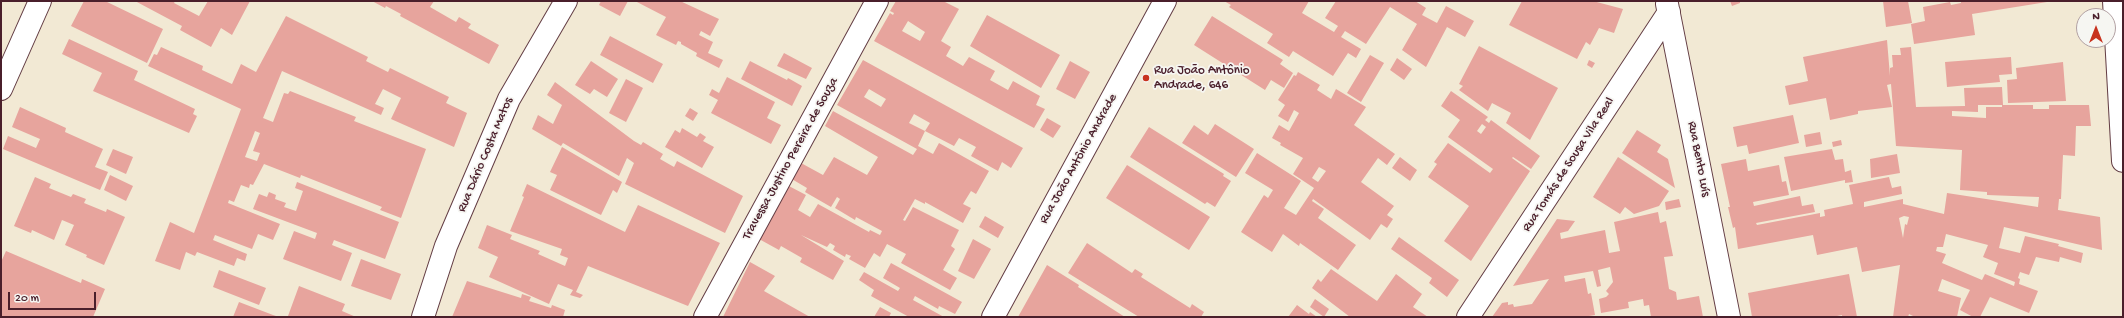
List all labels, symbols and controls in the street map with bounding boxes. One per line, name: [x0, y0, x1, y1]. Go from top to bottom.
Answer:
north arrow: [2076, 8, 2116, 48]
text: N: [2092, 11, 2100, 23]
place label: Rua João Antônio Andrade, 646: [1154, 63, 1250, 94]
marker: Rua João Antônio Andrade, 646: [1141, 73, 1151, 83]
street label: Travessa Justino Pereira de Souza: [740, 75, 842, 243]
street label: Rua João Antônio Andrade: [1037, 91, 1121, 227]
street label: Rua Dário Costa Matos: [455, 95, 517, 215]
street label: Rua Tomás de Sousa Vila Real: [1520, 95, 1618, 235]
street label: Rua Bento Luís: [1683, 120, 1713, 198]
scale bar: [10, 284, 98, 310]
text: 20 m: [15, 292, 39, 306]

